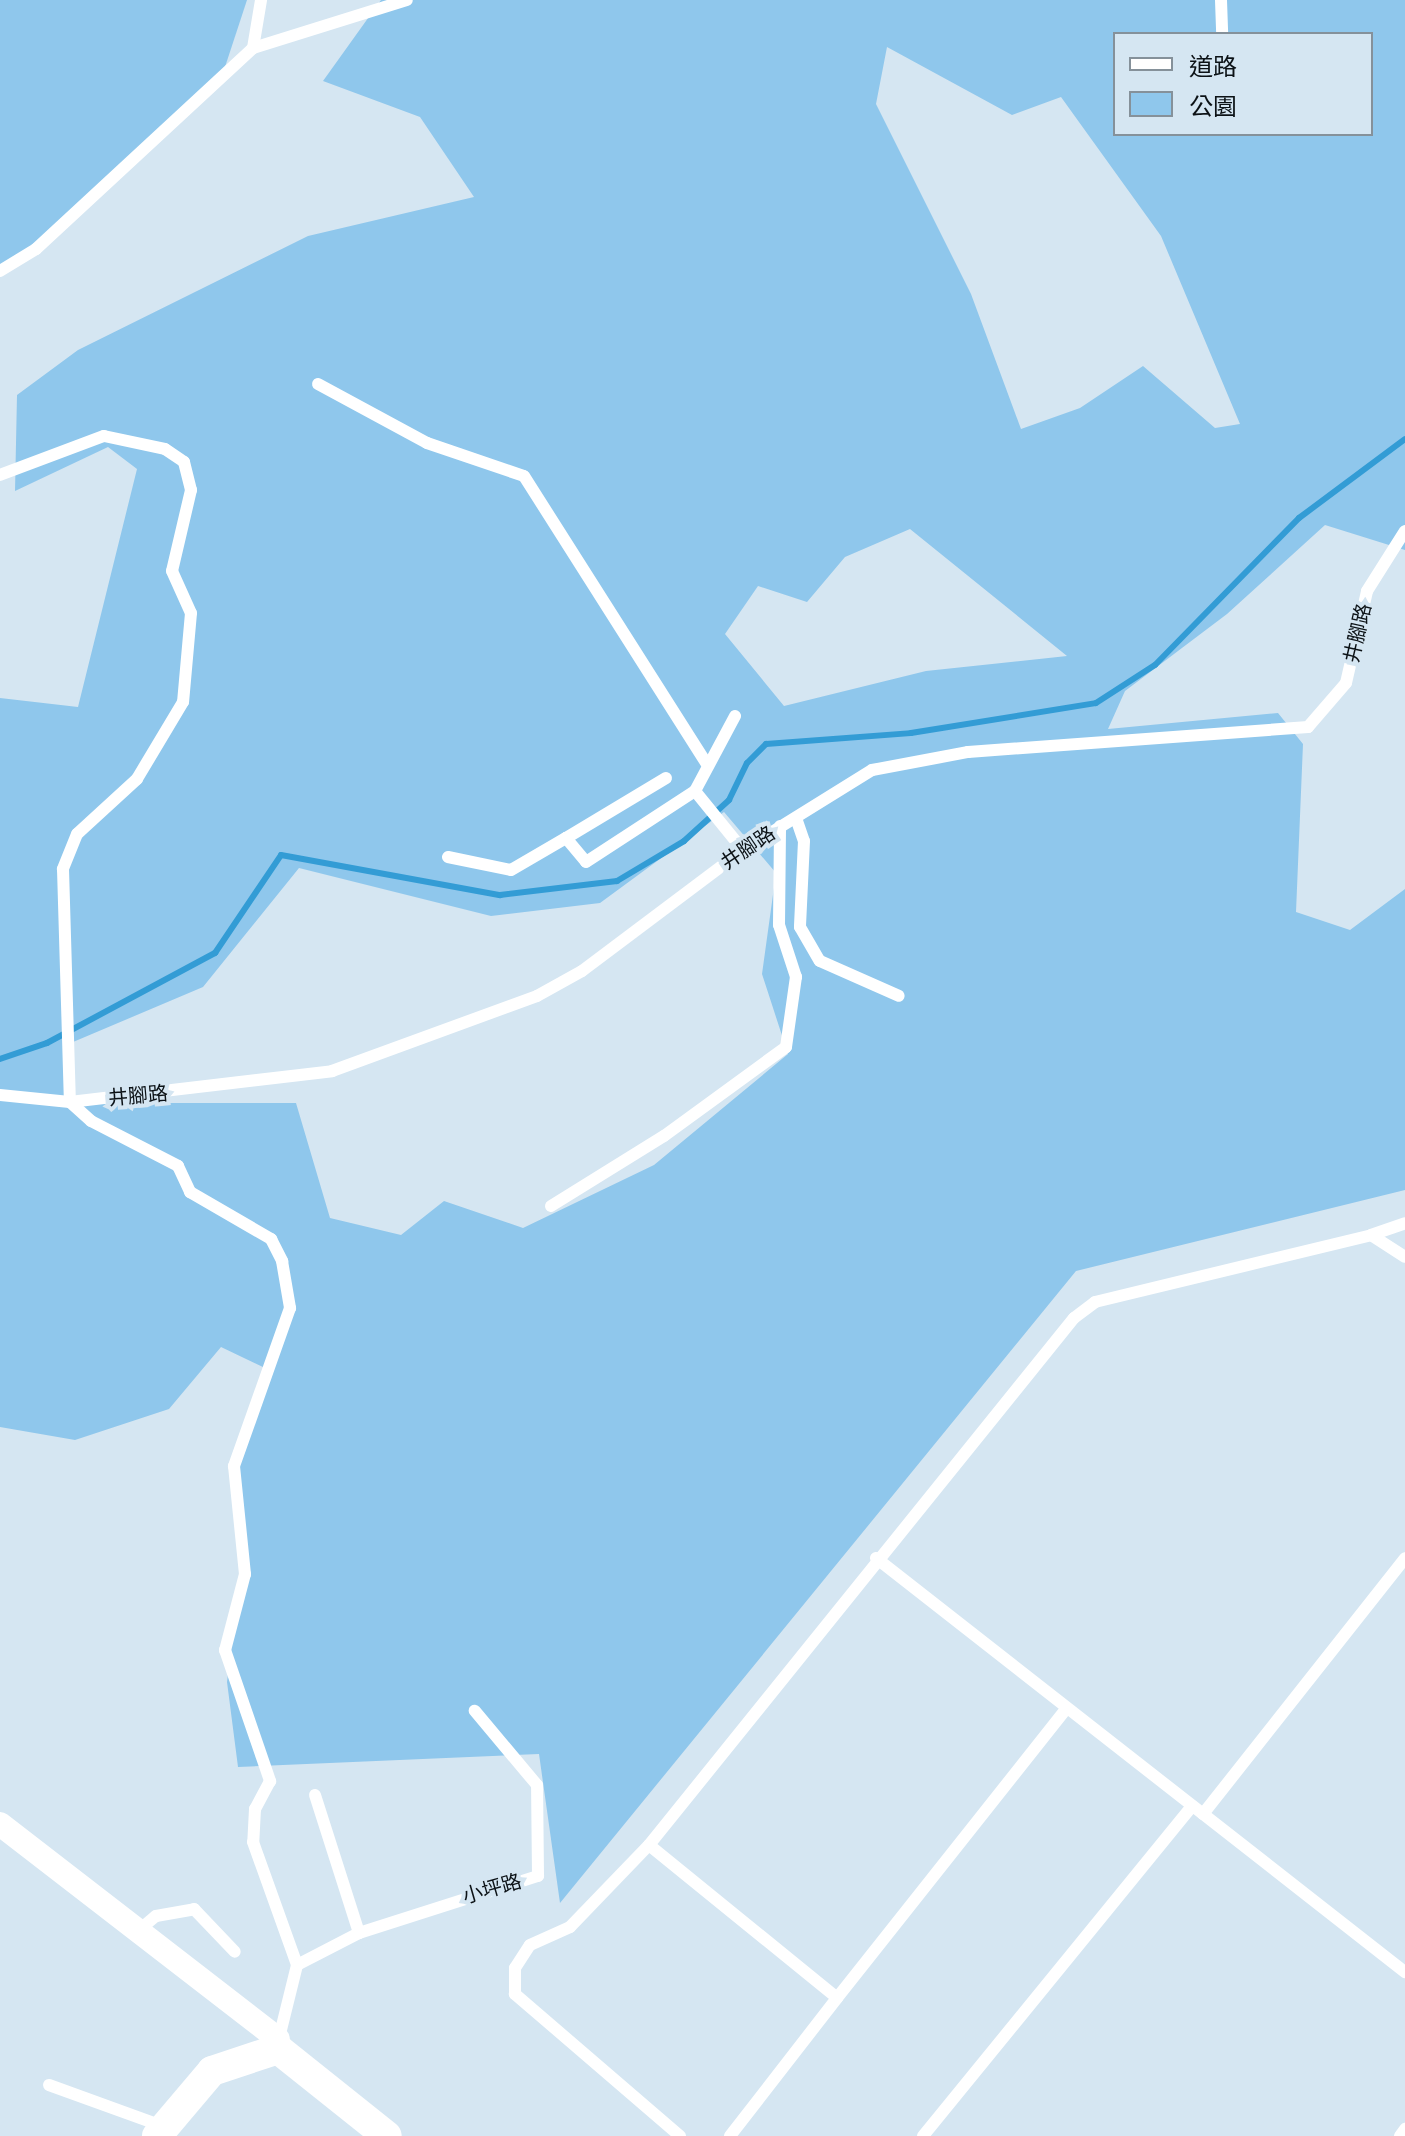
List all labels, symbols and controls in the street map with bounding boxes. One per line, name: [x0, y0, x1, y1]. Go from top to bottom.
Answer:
legend: [1113, 32, 1373, 136]
text: 道路: [1189, 54, 1237, 80]
text: 公園: [1189, 94, 1237, 120]
street label: 井腳路: [1340, 601, 1376, 665]
street label: 井腳路: [716, 821, 780, 875]
street label: 井腳路: [107, 1081, 169, 1111]
street label: 小坪路: [460, 1869, 524, 1909]

